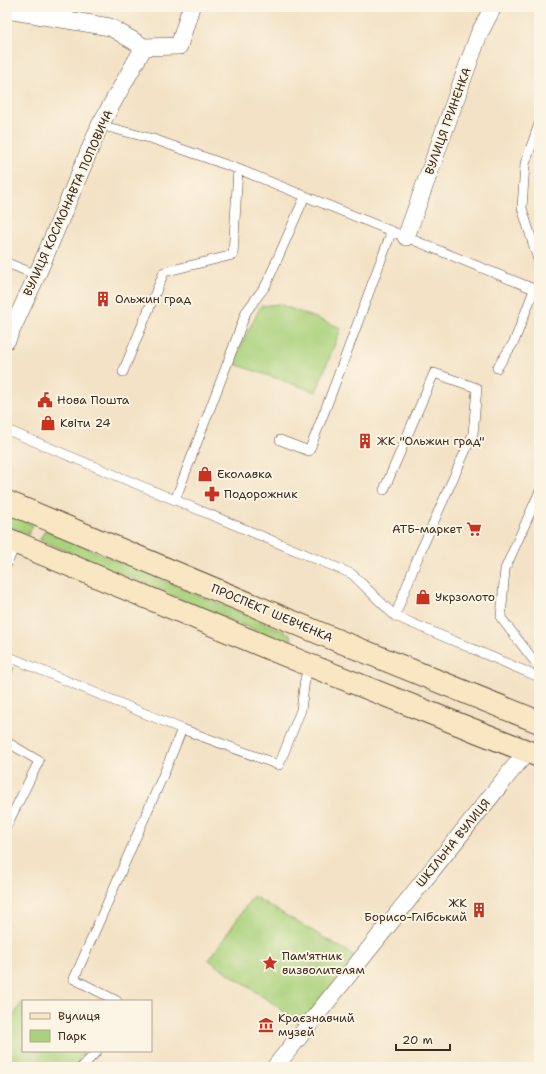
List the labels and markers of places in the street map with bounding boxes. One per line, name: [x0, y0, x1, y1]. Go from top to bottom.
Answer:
building icon: Ольжин град: [94, 290, 112, 308]
place label: Ольжин град: [115, 291, 192, 307]
public building icon: Нова Пошта: [36, 391, 54, 409]
place label: Нова Пошта: [57, 392, 130, 408]
shop icon: Квіти 24: [39, 414, 57, 432]
place label: Квіти 24: [60, 415, 111, 431]
building icon: ЖК "Ольжин град": [356, 432, 374, 450]
place label: ЖК "Ольжин град": [377, 433, 485, 449]
shop icon: Еколавка: [196, 465, 214, 483]
place label: Еколавка: [217, 466, 272, 482]
pharmacy icon: Подорожник: [203, 485, 221, 503]
place label: Подорожник: [224, 486, 298, 502]
supermarket icon: АТБ-маркет: [465, 520, 483, 538]
place label: АТБ-маркет: [392, 521, 463, 537]
shop icon: Укрзолото: [414, 588, 432, 606]
place label: Укрзолото: [435, 589, 495, 605]
place label: ЖК Борисо-Глібський: [364, 895, 467, 925]
building icon: ЖК Борисо-Глібський: [470, 901, 488, 919]
place label: Пам'ятник визволителям: [282, 948, 365, 978]
place icon: Пам'ятник визволителям: [261, 954, 279, 972]
place label: Краєзнавчий музей: [278, 1010, 355, 1040]
museum icon: Краєзнавчий музей: [257, 1016, 275, 1034]

